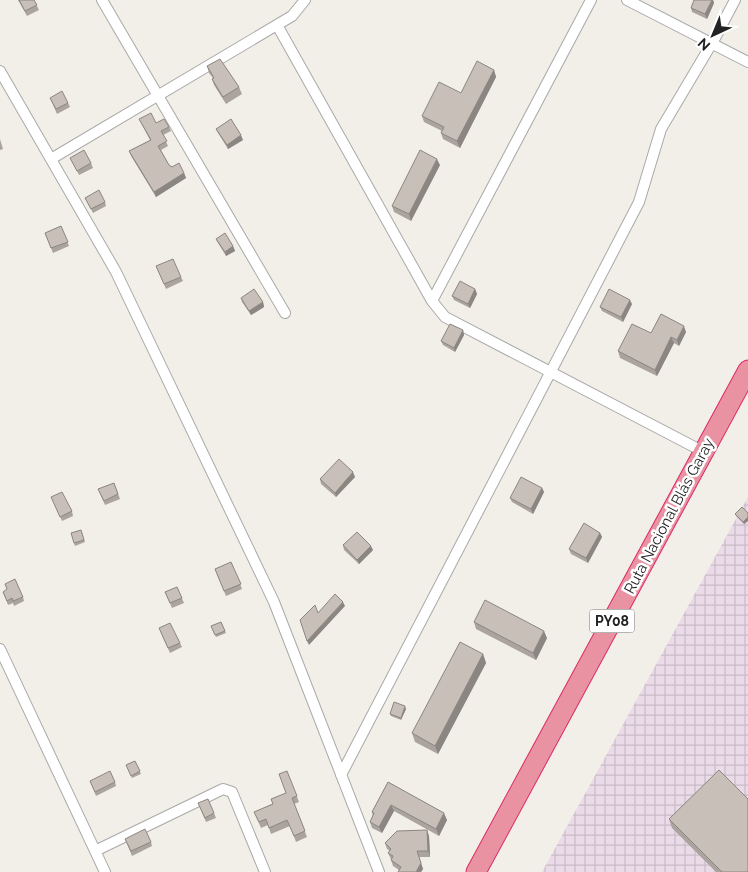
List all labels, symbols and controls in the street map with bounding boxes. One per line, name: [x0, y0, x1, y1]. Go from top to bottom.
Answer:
north arrow: [688, 10, 738, 60]
text: N: [695, 35, 713, 54]
street label: Ruta Nacional Blás Garay: [620, 435, 718, 597]
road number: PY08: [590, 610, 634, 632]

